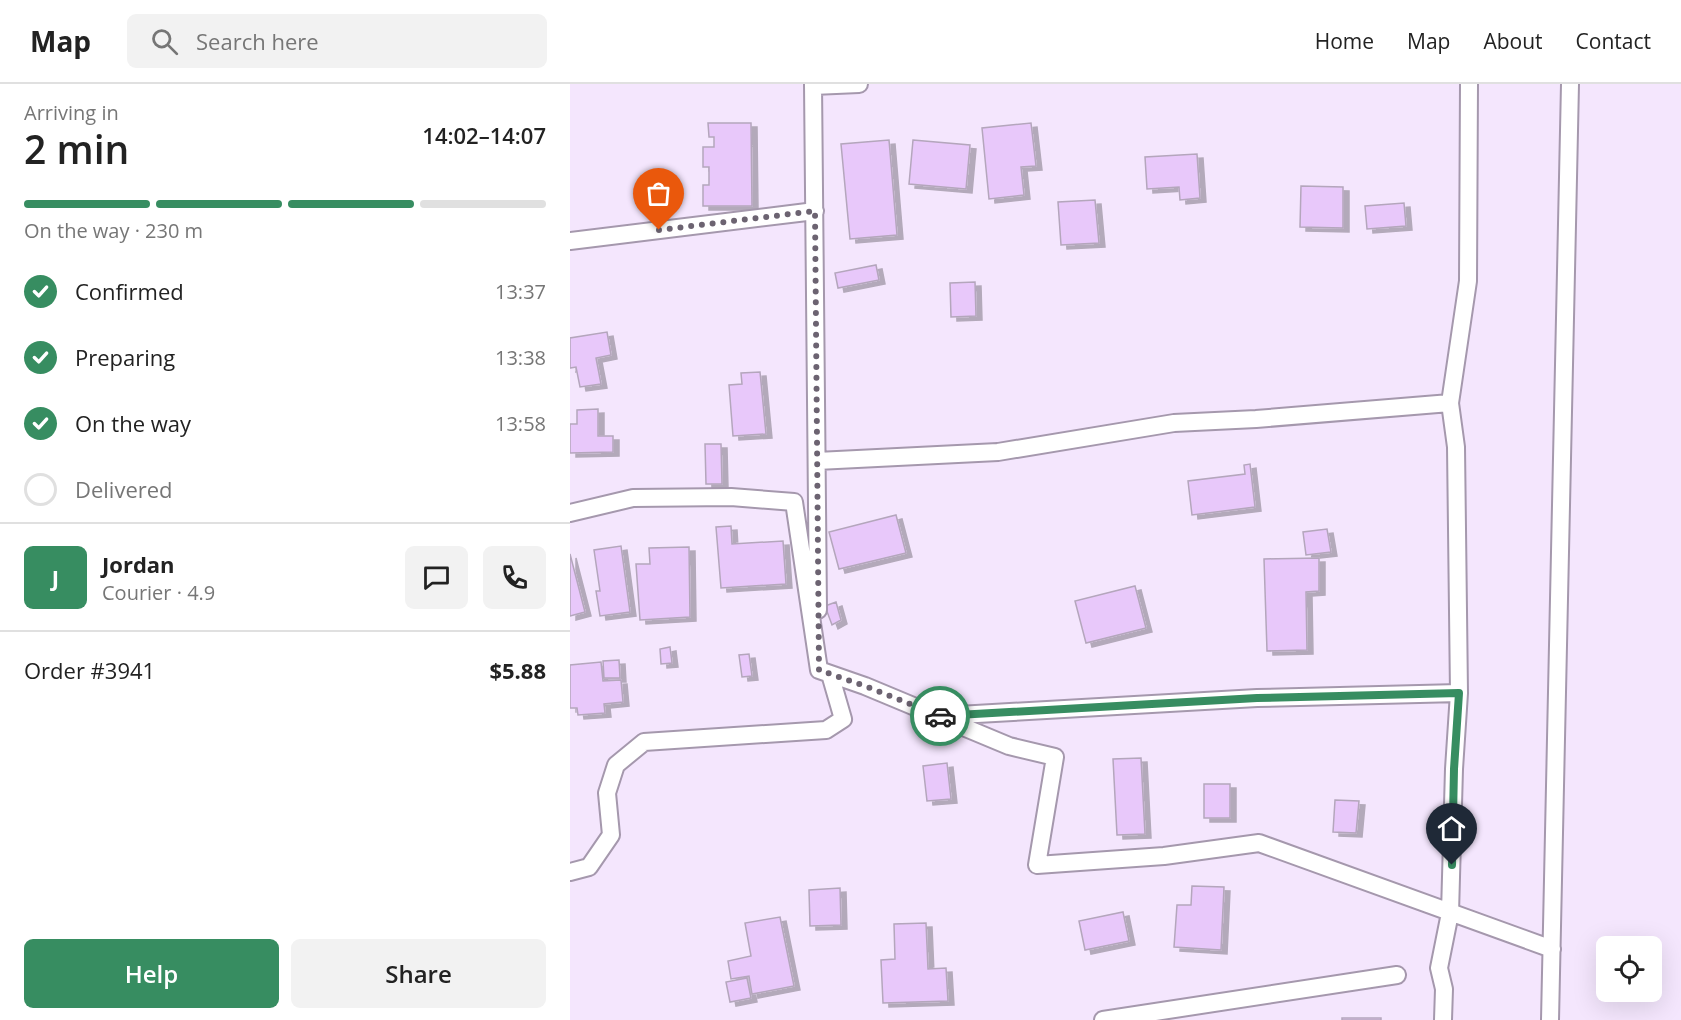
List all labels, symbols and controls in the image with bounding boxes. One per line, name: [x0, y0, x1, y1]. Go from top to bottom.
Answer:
search box: [127, 14, 547, 68]
text: Map: [30, 22, 91, 60]
icon: search: [148, 25, 181, 58]
text: Search here: [196, 26, 319, 56]
text: Home: [1315, 27, 1374, 55]
text: Map: [1407, 27, 1450, 55]
text: About: [1483, 27, 1543, 55]
text: Contact: [1576, 27, 1651, 55]
text: Arriving in: [24, 99, 119, 126]
text: 14:02–14:07: [422, 120, 546, 150]
text: 2 min: [24, 122, 129, 175]
pin: [633, 168, 684, 230]
icon: bag: [642, 177, 675, 210]
text: On the way · 230 m: [24, 217, 203, 244]
icon: check: [24, 275, 57, 308]
text: Confirmed: [75, 276, 184, 306]
text: 13:37: [495, 278, 546, 305]
icon: check: [24, 341, 57, 374]
text: Preparing: [75, 342, 175, 372]
text: 13:38: [495, 344, 546, 371]
icon: check: [24, 407, 57, 440]
text: On the way: [75, 408, 191, 438]
text: 13:58: [495, 410, 546, 437]
text: Delivered: [75, 474, 173, 504]
button: chat: [405, 546, 468, 609]
button: phone: [483, 546, 546, 609]
text: Jordan: [102, 549, 175, 579]
text: J: [52, 562, 59, 592]
text: Courier · 4.9: [102, 579, 215, 606]
text: Order #3941: [24, 655, 155, 685]
text: $5.88: [489, 655, 546, 685]
courier: [910, 686, 970, 746]
icon: car: [924, 700, 957, 733]
pin: [1426, 803, 1477, 865]
icon: home: [1435, 812, 1468, 845]
map controls: [1596, 936, 1662, 1002]
button: locate: [1596, 936, 1662, 1002]
button: Help: [24, 939, 279, 1008]
button: Share: [291, 939, 546, 1008]

